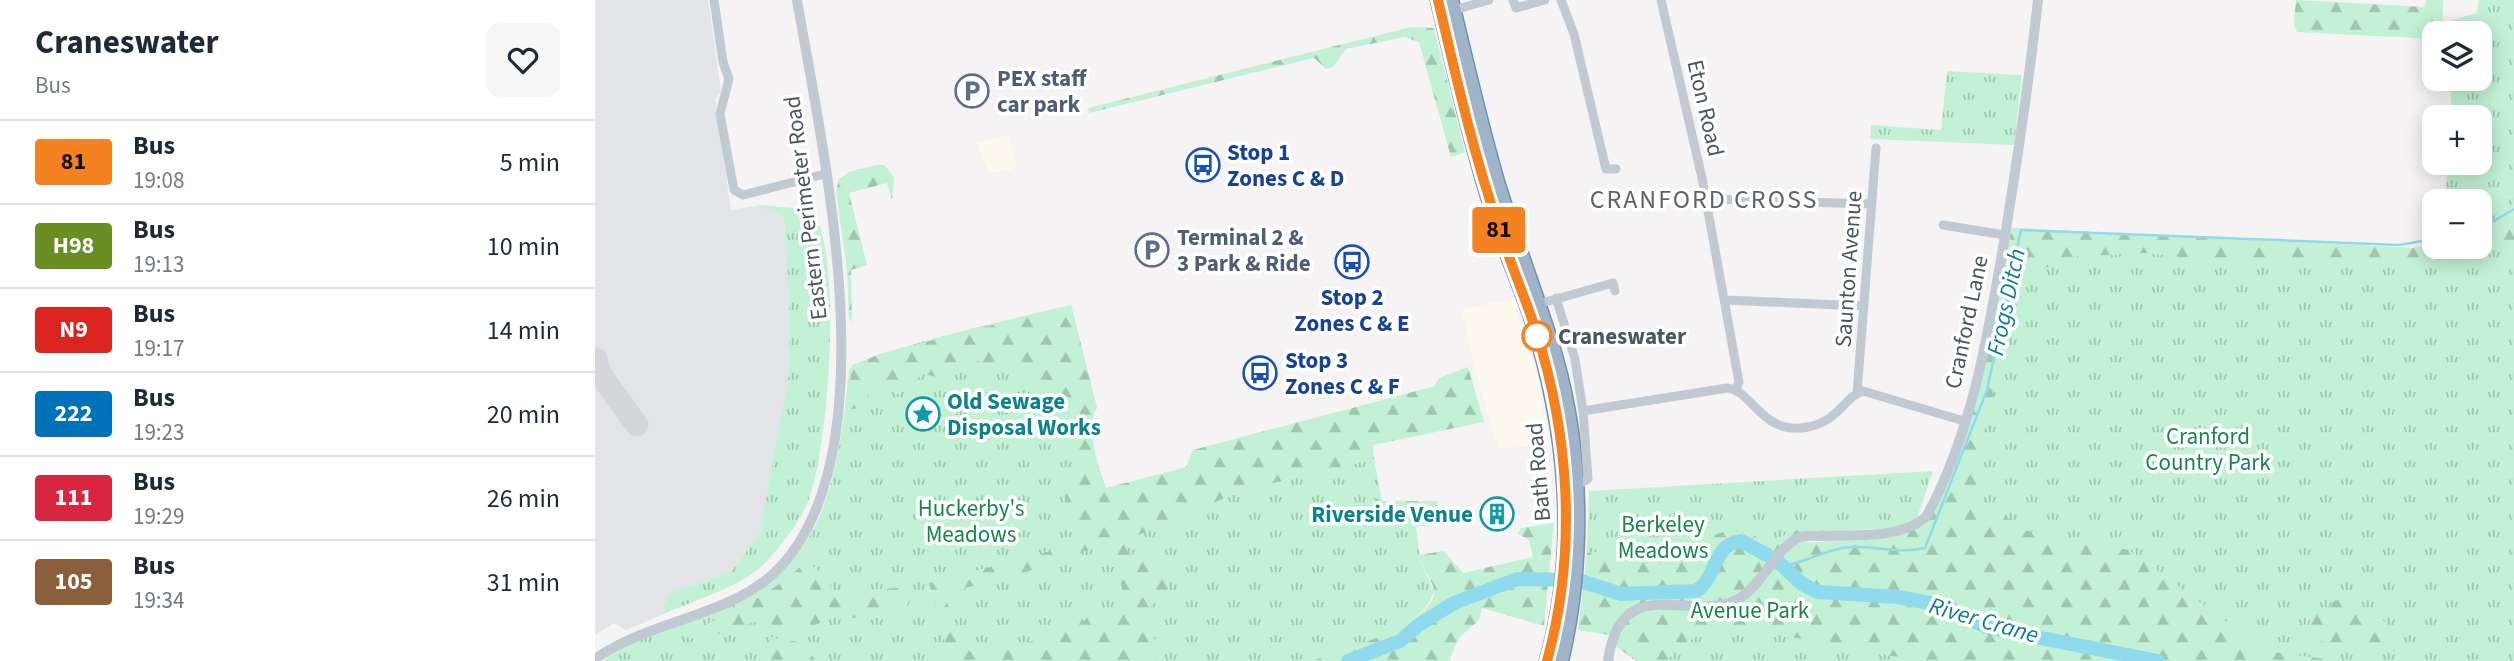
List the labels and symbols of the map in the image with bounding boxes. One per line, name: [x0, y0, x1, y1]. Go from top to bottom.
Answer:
street label: Eton Road: [1678, 57, 1733, 160]
place label: PEX staff car park: [997, 62, 1087, 121]
parking icon: PEX staff car park: [953, 72, 991, 110]
street label: Eastern Perimeter Road: [775, 94, 836, 322]
place label: Stop 1 Zones C & D: [1227, 136, 1344, 195]
bus stop icon: Stop 1 Zones C & D: [1184, 146, 1222, 184]
district label: CRANFORD CROSS: [1590, 181, 1818, 218]
street label: Saunton Avenue: [1827, 190, 1870, 348]
line badge: 81: [1467, 207, 1531, 253]
place label: Terminal 2 & 3 Park & Ride: [1177, 221, 1311, 280]
parking icon: Terminal 2 & 3 Park & Ride: [1133, 231, 1171, 269]
bus stop icon: Stop 2 Zones C & E: [1333, 243, 1371, 281]
water label: Frogs Ditch: [1978, 245, 2035, 359]
street label: Cranford Lane: [1936, 252, 1997, 392]
place label: Stop 2 Zones C & E: [1294, 281, 1410, 340]
place label: Craneswater: [1558, 320, 1687, 353]
marker: Craneswater: [1522, 321, 1552, 351]
place label: Stop 3 Zones C & F: [1285, 344, 1400, 403]
bus stop icon: Stop 3 Zones C & F: [1241, 354, 1279, 392]
place label: Old Sewage Disposal Works: [947, 385, 1101, 444]
place icon: Old Sewage Disposal Works: [904, 395, 942, 433]
park label: Cranford Country Park: [2145, 420, 2271, 479]
street label: Bath Road: [1518, 421, 1559, 523]
park label: Huckerby's Meadows: [918, 492, 1024, 551]
building icon: Riverside Venue: [1478, 495, 1516, 533]
place label: Riverside Venue: [1311, 498, 1473, 531]
park label: Berkeley Meadows: [1618, 508, 1708, 567]
water label: River Crane: [1925, 588, 2043, 653]
park label: Avenue Park: [1691, 594, 1810, 627]

